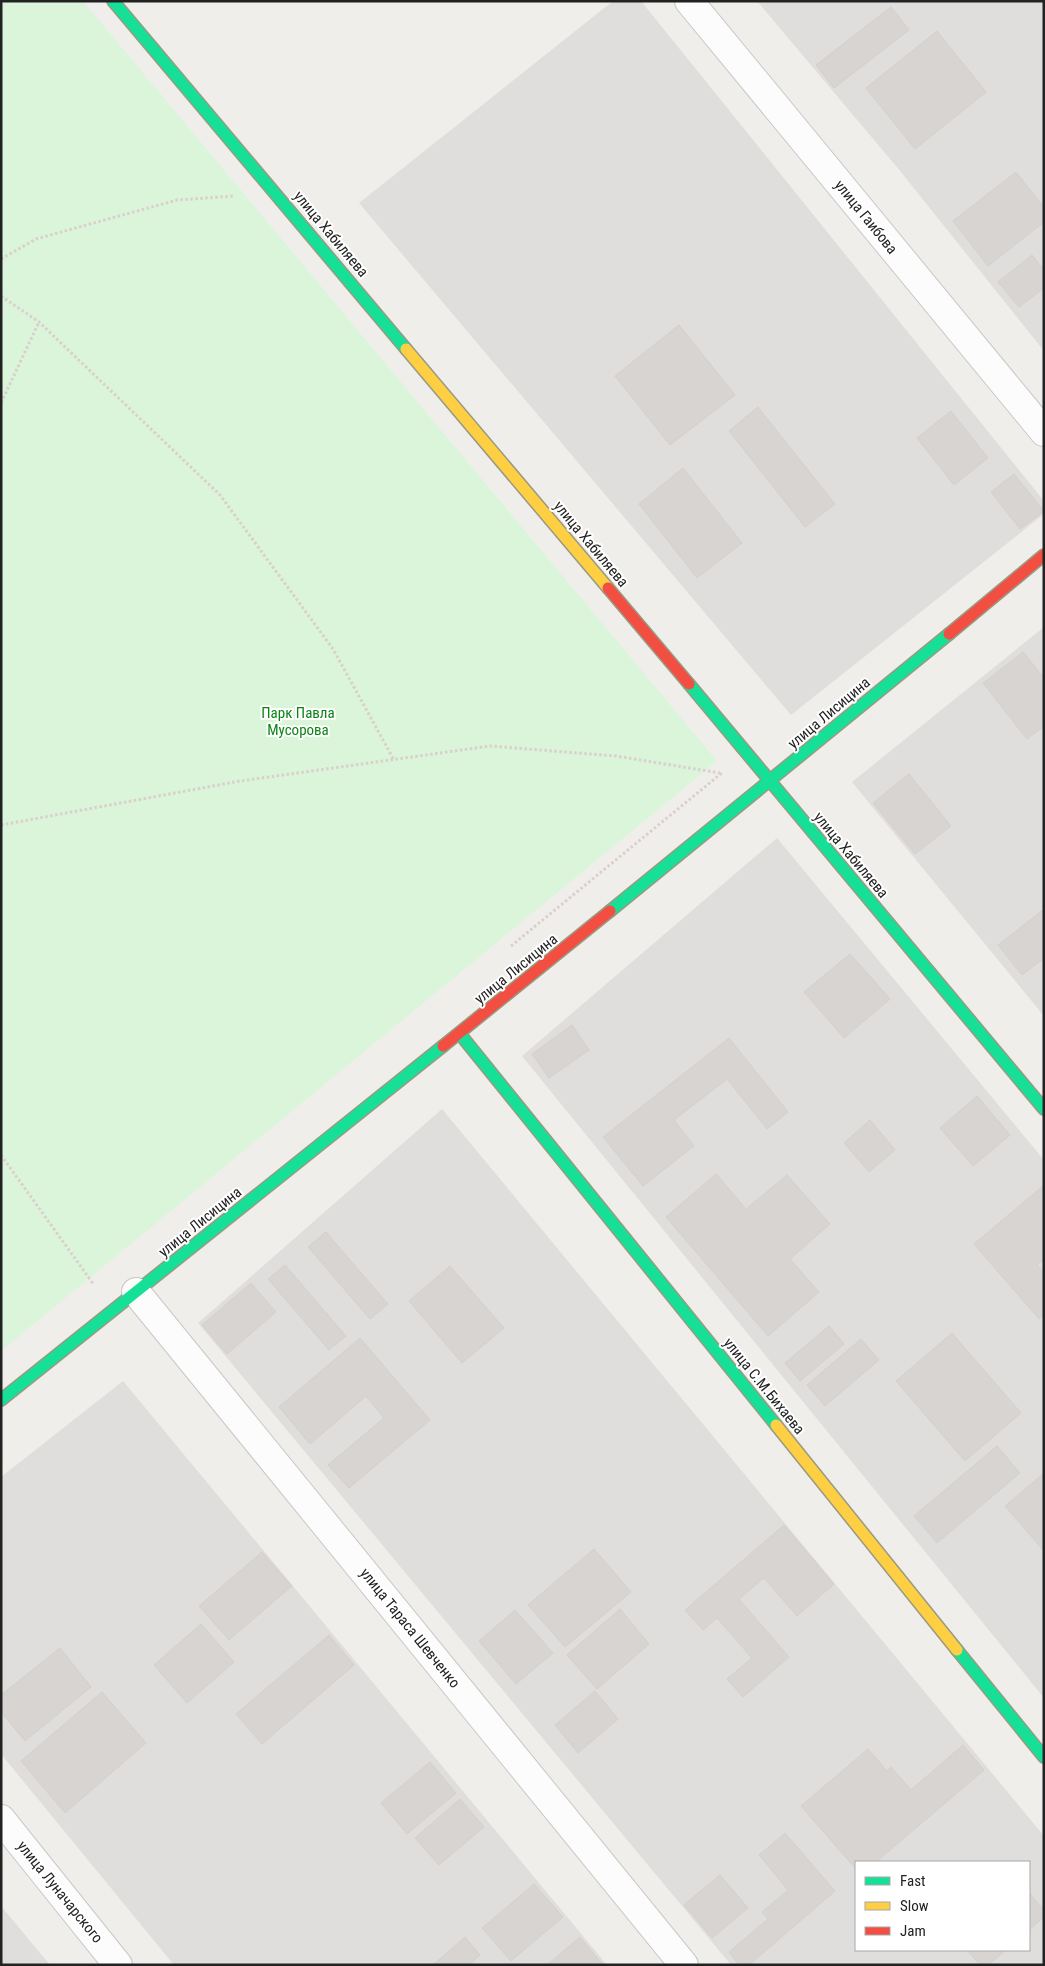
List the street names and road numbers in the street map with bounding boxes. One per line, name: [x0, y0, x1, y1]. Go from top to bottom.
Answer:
street label: улица Гаибова: [831, 176, 901, 258]
street label: улица Хабиляева: [290, 187, 372, 281]
street label: улица Хабиляева: [550, 497, 632, 591]
street label: улица Лисицина: [784, 673, 874, 753]
street label: улица Хабиляева: [810, 808, 892, 902]
street label: улица Лисицина: [471, 930, 561, 1008]
street label: улица Лисицина: [155, 1183, 245, 1261]
street label: улица С.М.Бихаева: [720, 1334, 808, 1438]
street label: улица Тараса Шевченко: [356, 1564, 464, 1692]
street label: улица Луначарского: [13, 1837, 107, 1947]

